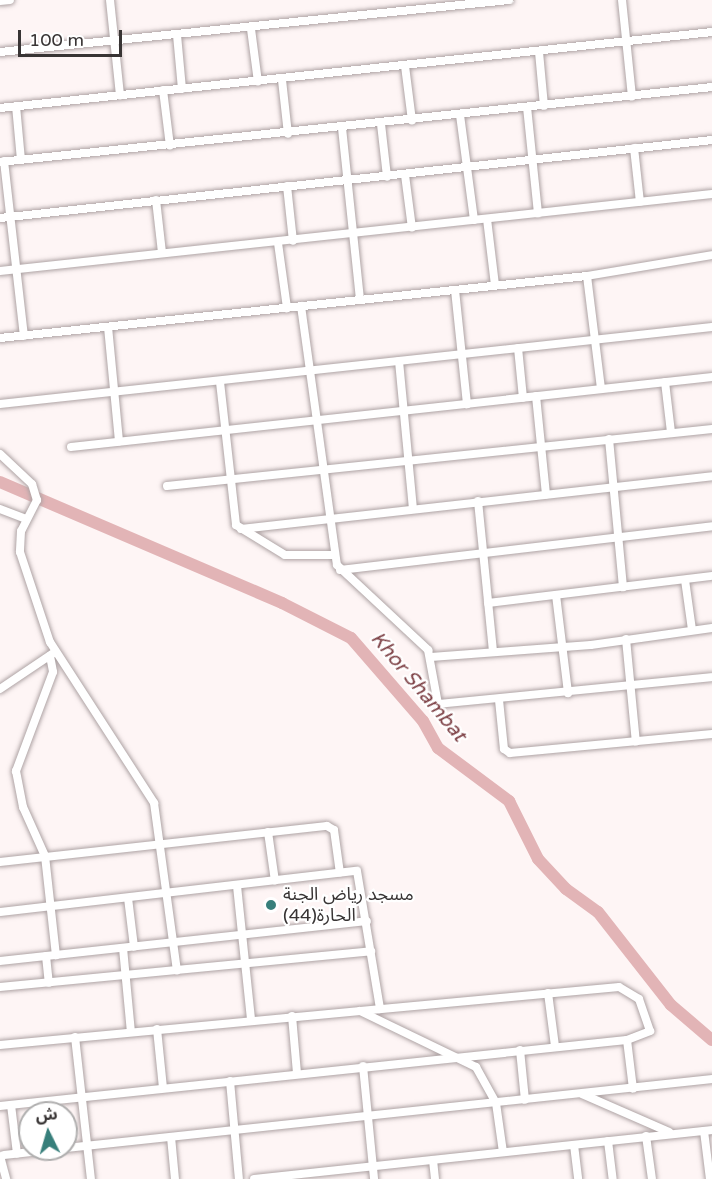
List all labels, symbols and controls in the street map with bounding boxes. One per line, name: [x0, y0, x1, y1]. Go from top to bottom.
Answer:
scale bar: [21, 18, 124, 56]
text: 100 m: [29, 29, 84, 51]
water label: Khor Shambat: [365, 627, 471, 747]
place label: مسجد رياض الجنة الحارة(44): [283, 884, 414, 926]
marker: مسجد رياض الجنة الحارة(44): [264, 898, 278, 912]
north arrow: [18, 1101, 78, 1161]
text: ش: [35, 1104, 58, 1126]

